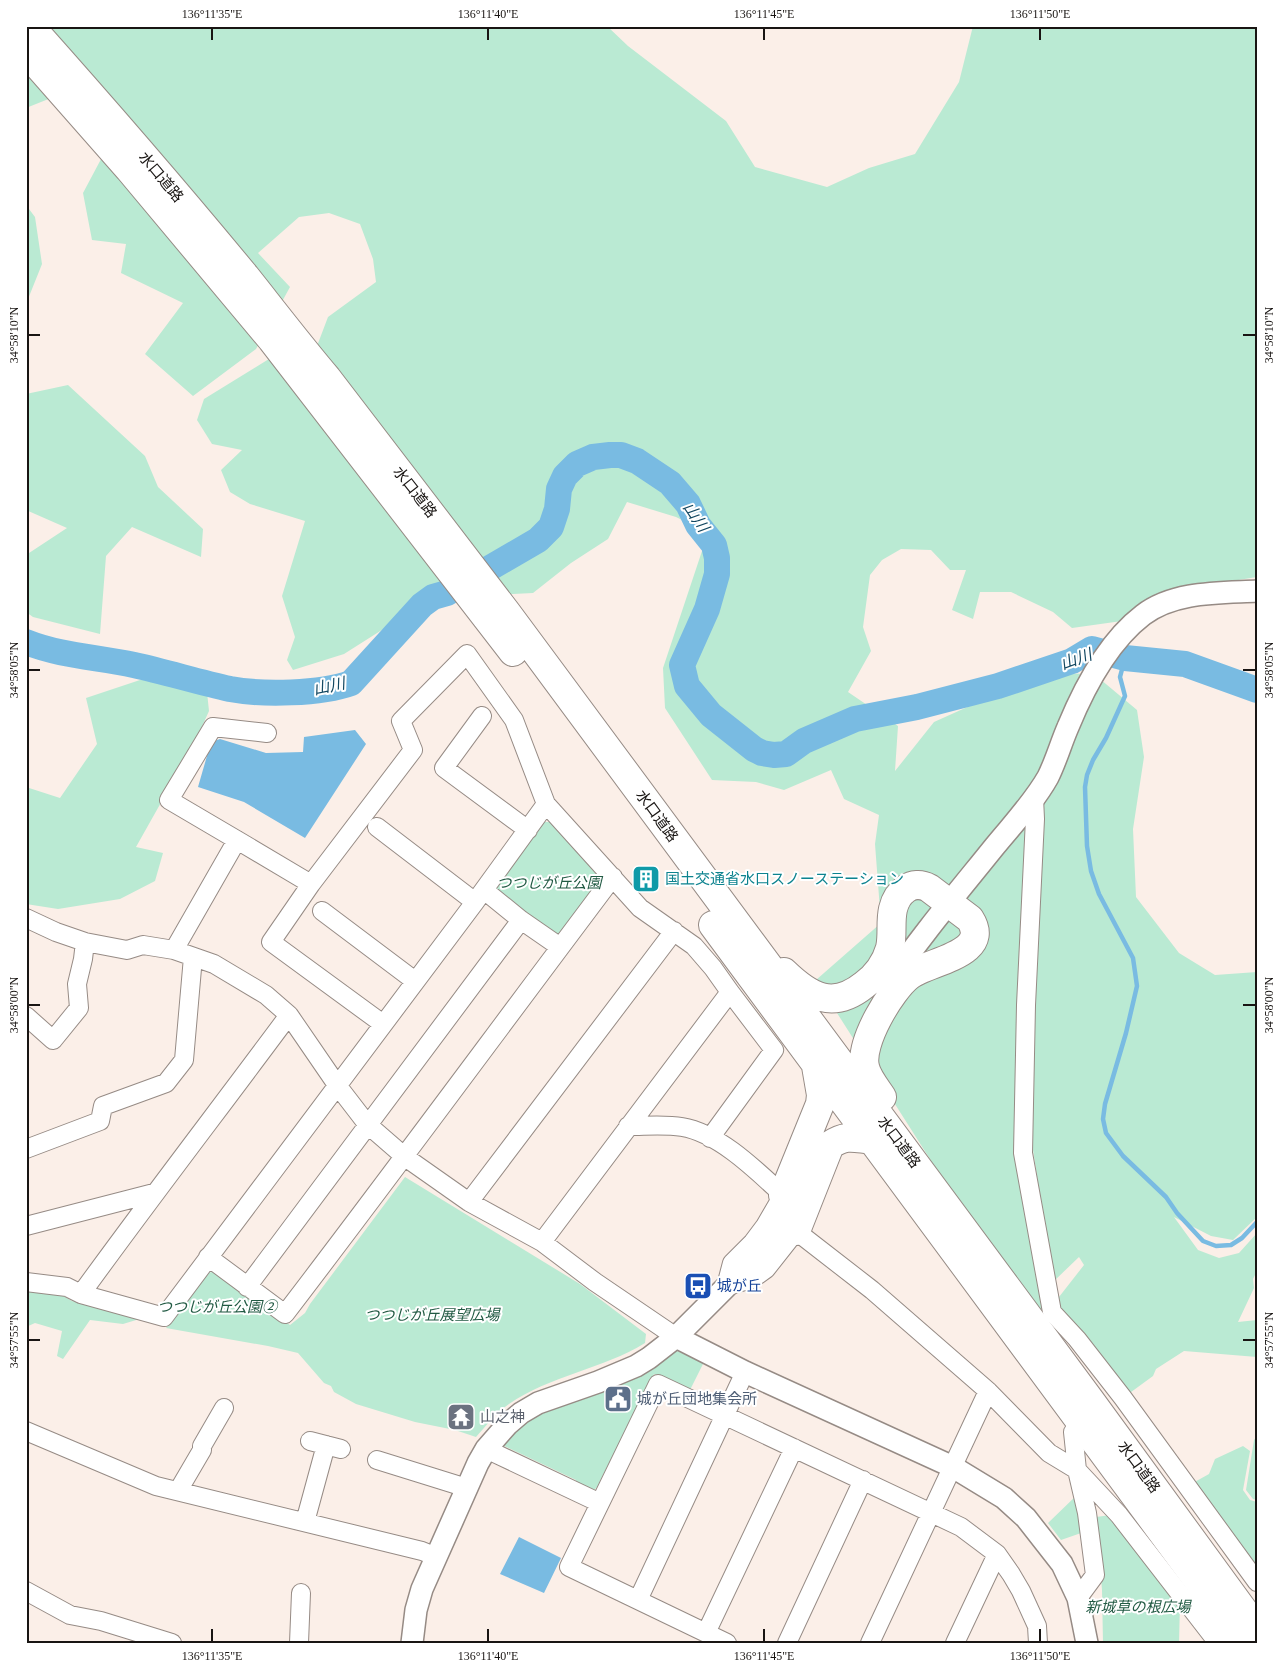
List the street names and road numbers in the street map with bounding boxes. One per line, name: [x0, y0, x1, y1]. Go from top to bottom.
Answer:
street label: 水口道路: [136, 149, 186, 205]
street label: 水口道路: [390, 463, 440, 521]
street label: 水口道路: [633, 787, 681, 845]
street label: 水口道路: [875, 1113, 923, 1171]
street label: 水口道路: [1115, 1438, 1163, 1496]

